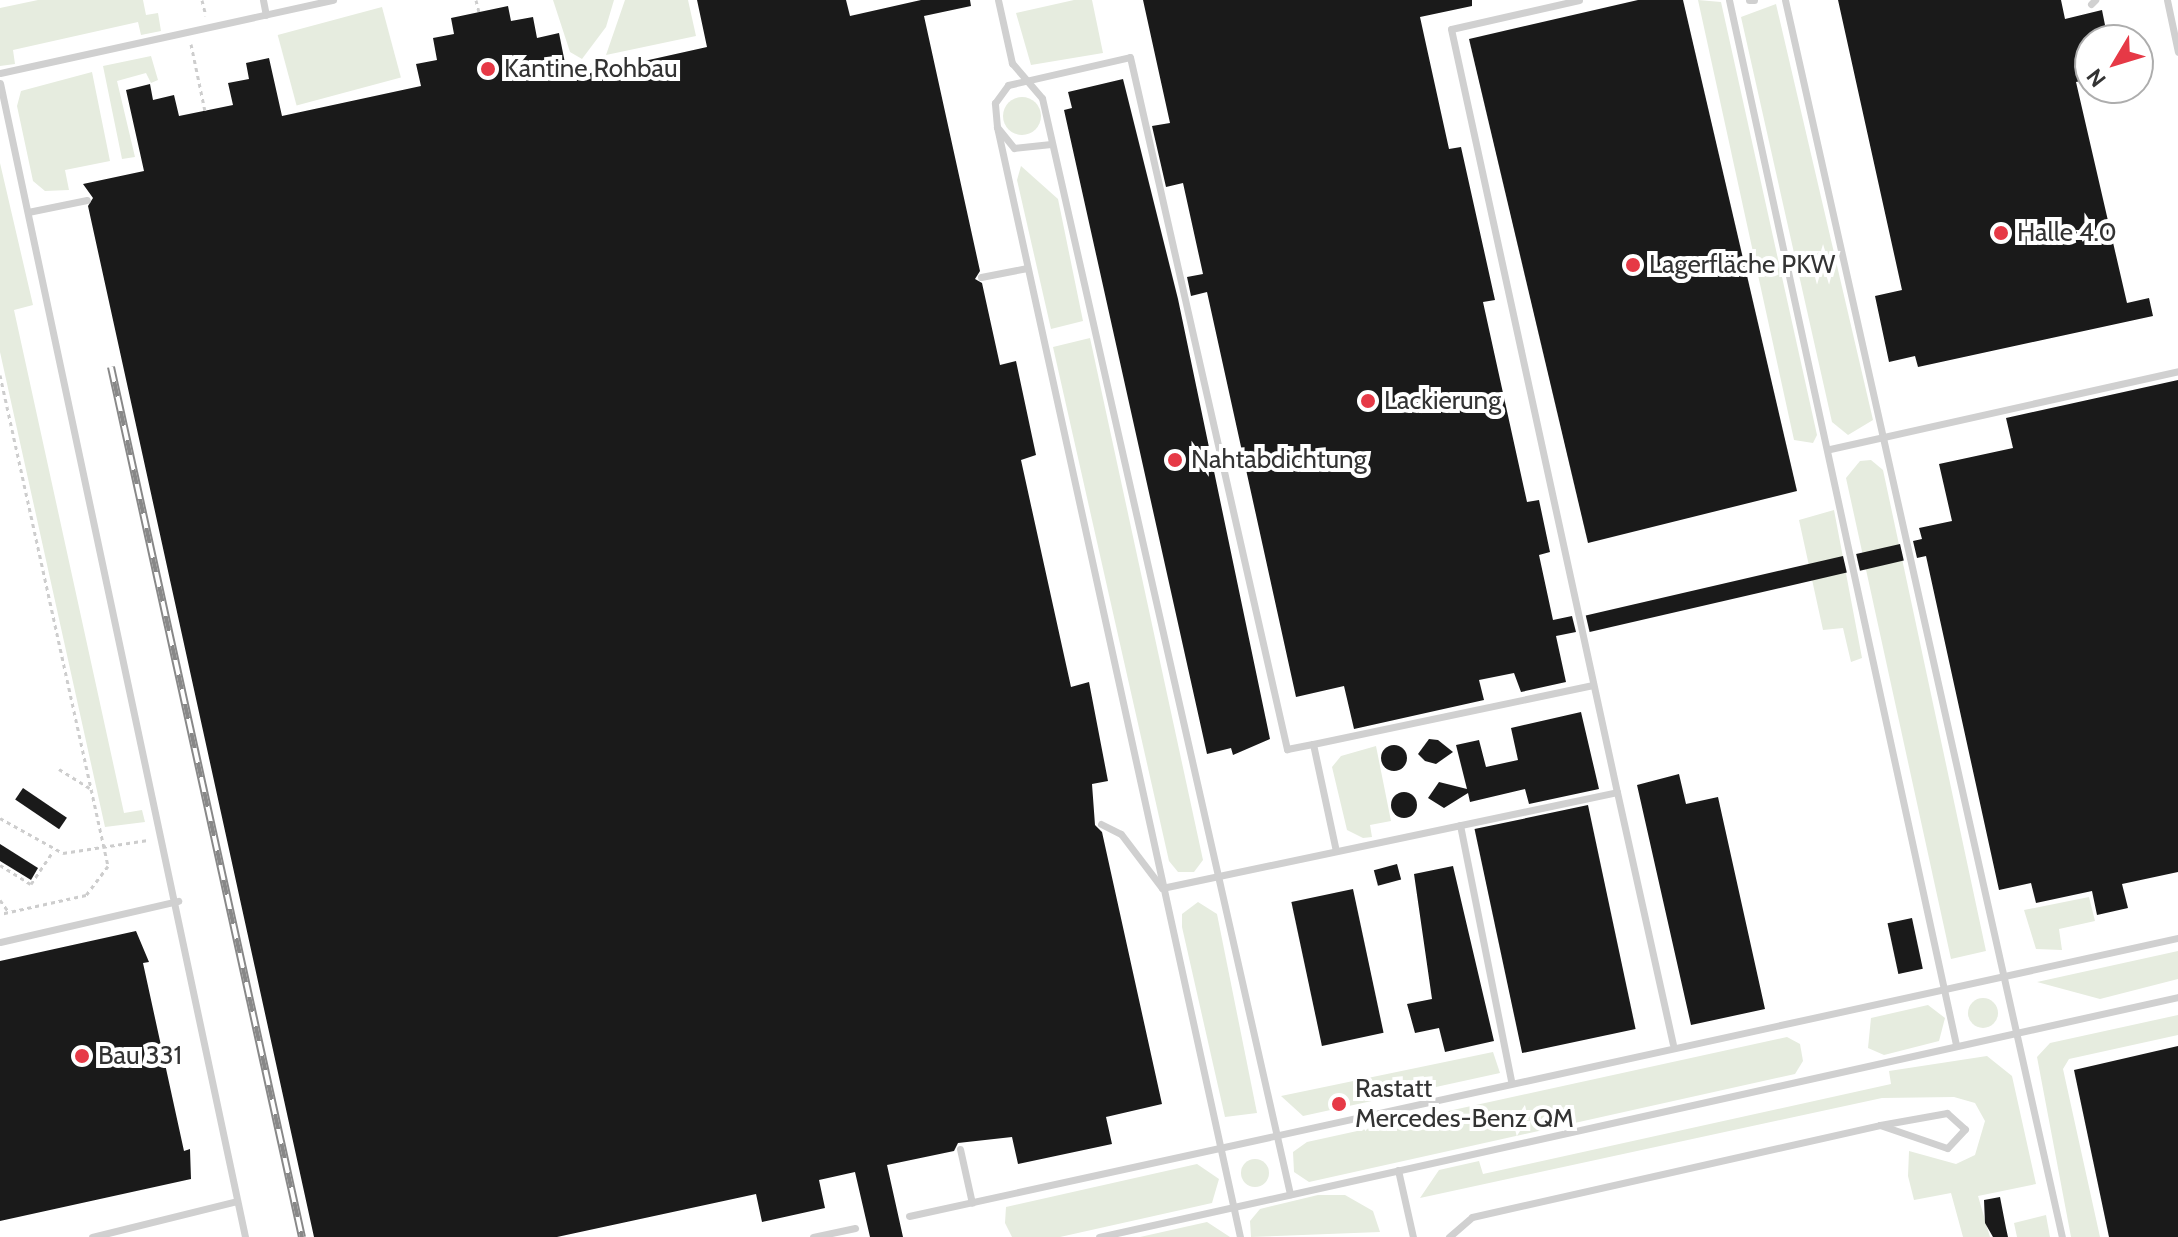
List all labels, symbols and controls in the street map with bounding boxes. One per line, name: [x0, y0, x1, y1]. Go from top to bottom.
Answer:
north arrow: [2074, 24, 2154, 104]
place label: Kantine Rohbau: [504, 53, 678, 85]
marker: Kantine Rohbau: [479, 60, 497, 78]
text: N: [2081, 63, 2112, 92]
place label: Halle 4.0: [2017, 217, 2117, 249]
marker: Halle 4.0: [1992, 224, 2010, 242]
place label: Lagerfläche PKW: [1649, 249, 1835, 281]
marker: Lagerfläche PKW: [1624, 256, 1642, 274]
place label: Lackierung: [1384, 385, 1501, 417]
marker: Lackierung: [1359, 392, 1377, 410]
place label: Nahtabdichtung: [1191, 444, 1367, 476]
marker: Nahtabdichtung: [1166, 451, 1184, 469]
place label: Bau 331: [98, 1040, 182, 1072]
marker: Bau 331: [73, 1047, 91, 1065]
place label: Rastatt Mercedes-Benz QM: [1355, 1073, 1574, 1134]
marker: Rastatt Mercedes-Benz QM: [1330, 1095, 1348, 1113]

